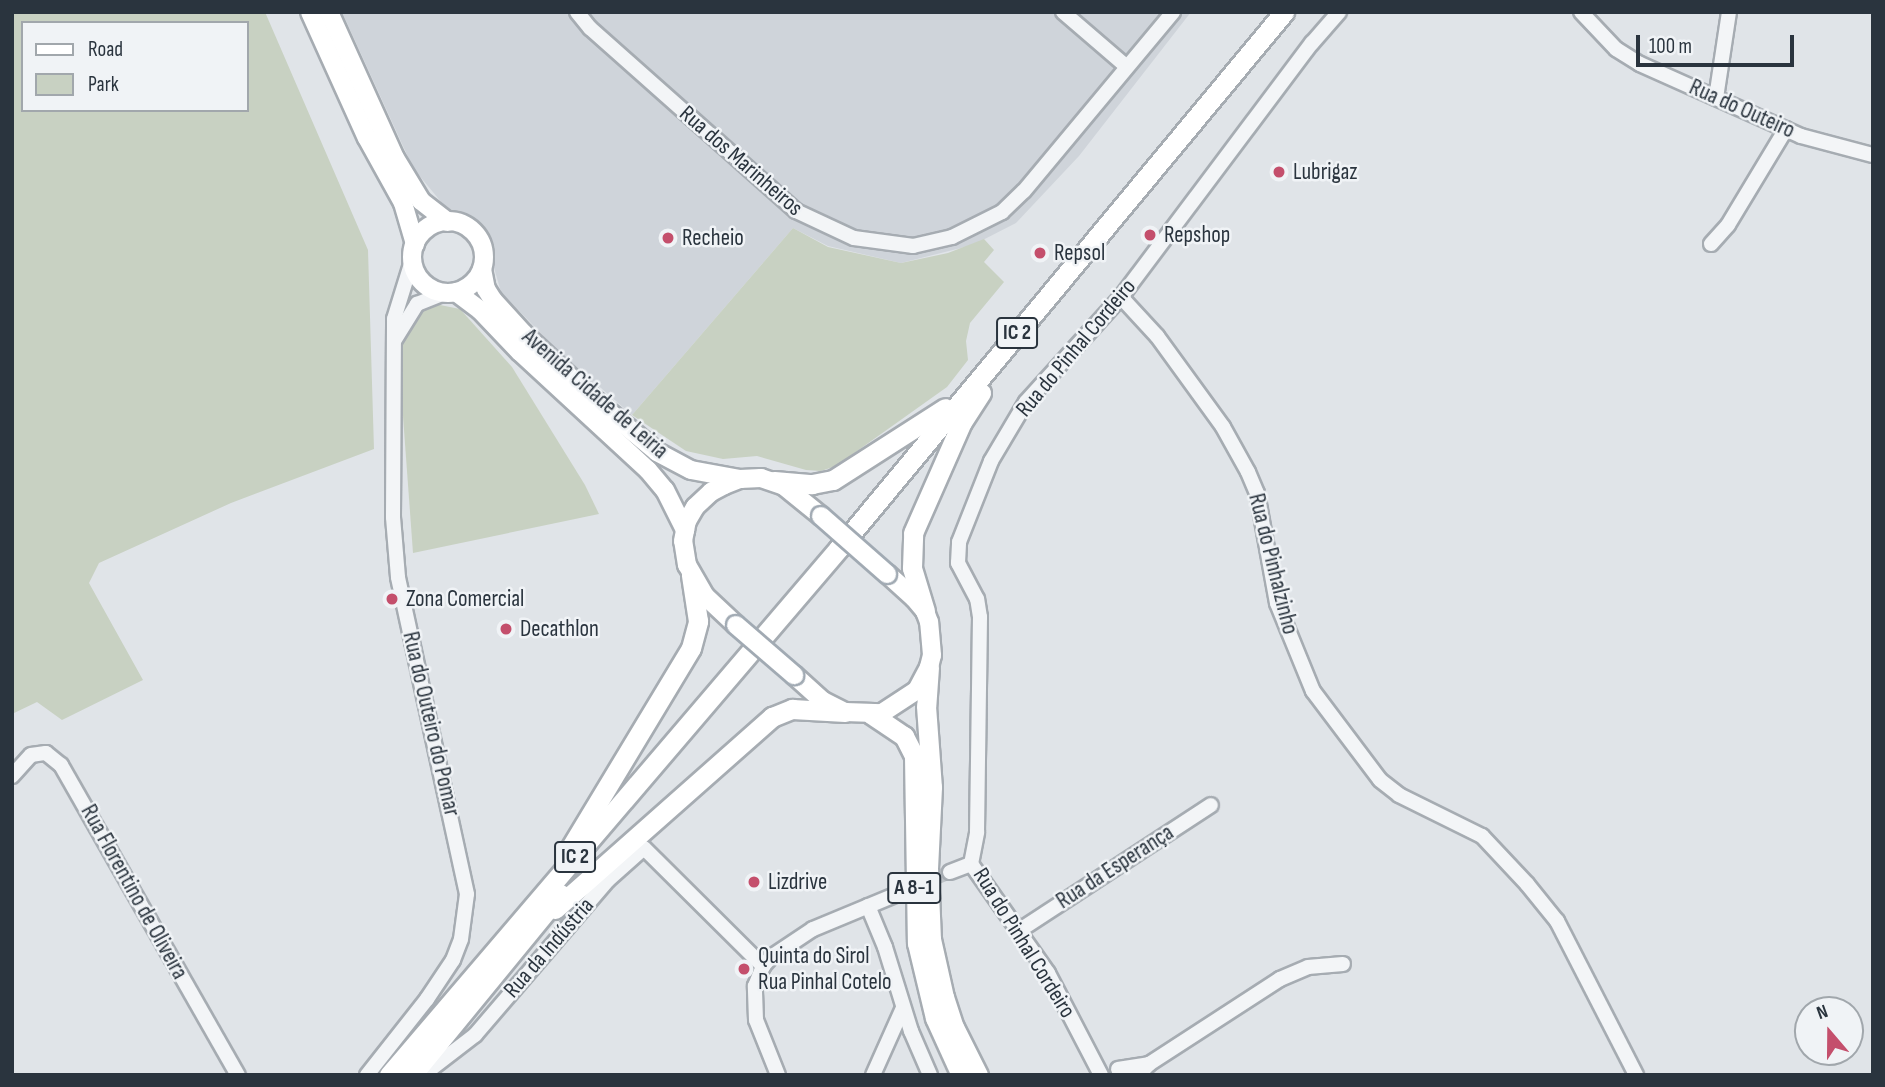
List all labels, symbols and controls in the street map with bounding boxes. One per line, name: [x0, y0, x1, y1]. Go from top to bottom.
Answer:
legend: [21, 21, 248, 112]
scale bar: [1640, 21, 1798, 65]
text: 100 m: [1649, 34, 1692, 59]
text: Road: [88, 37, 123, 62]
text: Park: [88, 72, 119, 97]
street label: Rua do Outeiro: [1685, 73, 1799, 145]
street label: Rua dos Marinheiros: [674, 100, 808, 222]
place label: Lubrigaz: [1293, 158, 1358, 186]
marker: Lubrigaz: [1271, 164, 1287, 180]
place label: Repshop: [1164, 221, 1230, 249]
place label: Recheio: [682, 224, 744, 252]
marker: Repshop: [1142, 227, 1158, 243]
marker: Recheio: [660, 230, 676, 246]
place label: Repsol: [1054, 239, 1105, 267]
marker: Repsol: [1032, 245, 1048, 261]
street label: Rua do Pinhal Cordeiro: [1010, 273, 1142, 423]
road number: IC 2: [996, 316, 1038, 350]
street label: Avenida Cidade de Leiria: [516, 323, 674, 465]
street label: Rua do Pinhalzinho: [1242, 491, 1304, 637]
place label: Zona Comercial: [406, 585, 524, 613]
marker: Zona Comercial: [384, 591, 400, 607]
place label: Decathlon: [520, 615, 599, 643]
marker: Decathlon: [498, 621, 514, 637]
street label: Rua do Outeiro do Pomar: [396, 629, 466, 819]
street label: Rua Florentino de Oliveira: [75, 800, 193, 984]
street label: Rua da Esperança: [1051, 819, 1179, 915]
road number: IC 2: [554, 840, 596, 874]
street label: Rua do Pinhal Cordeiro: [967, 863, 1081, 1023]
place label: Lizdrive: [768, 868, 827, 896]
road number: A 8-1: [886, 870, 942, 906]
marker: Lizdrive: [746, 874, 762, 890]
street label: Rua da Indústria: [498, 892, 600, 1004]
place label: Quinta do Sirol Rua Pinhal Cotelo: [758, 942, 892, 996]
marker: Quinta do Sirol Rua Pinhal Cotelo: [736, 961, 752, 977]
north arrow: [1794, 996, 1864, 1066]
text: N: [1814, 1000, 1831, 1025]

